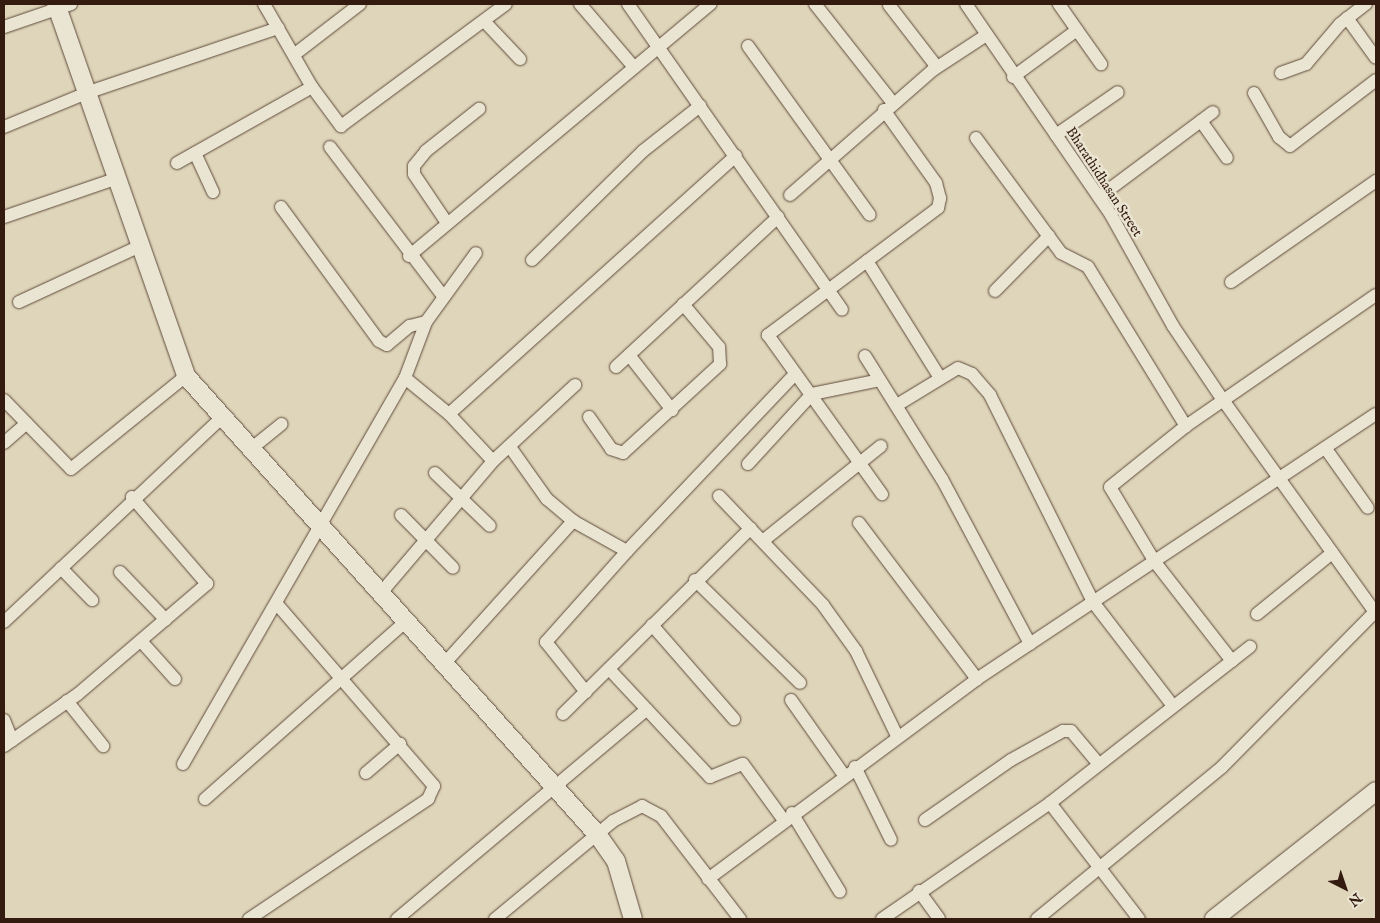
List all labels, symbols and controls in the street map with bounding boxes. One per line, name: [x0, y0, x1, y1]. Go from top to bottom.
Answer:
street label: Bharathidhasan Street: [1062, 124, 1146, 240]
north arrow: [1320, 863, 1370, 913]
text: N: [1344, 889, 1365, 910]

